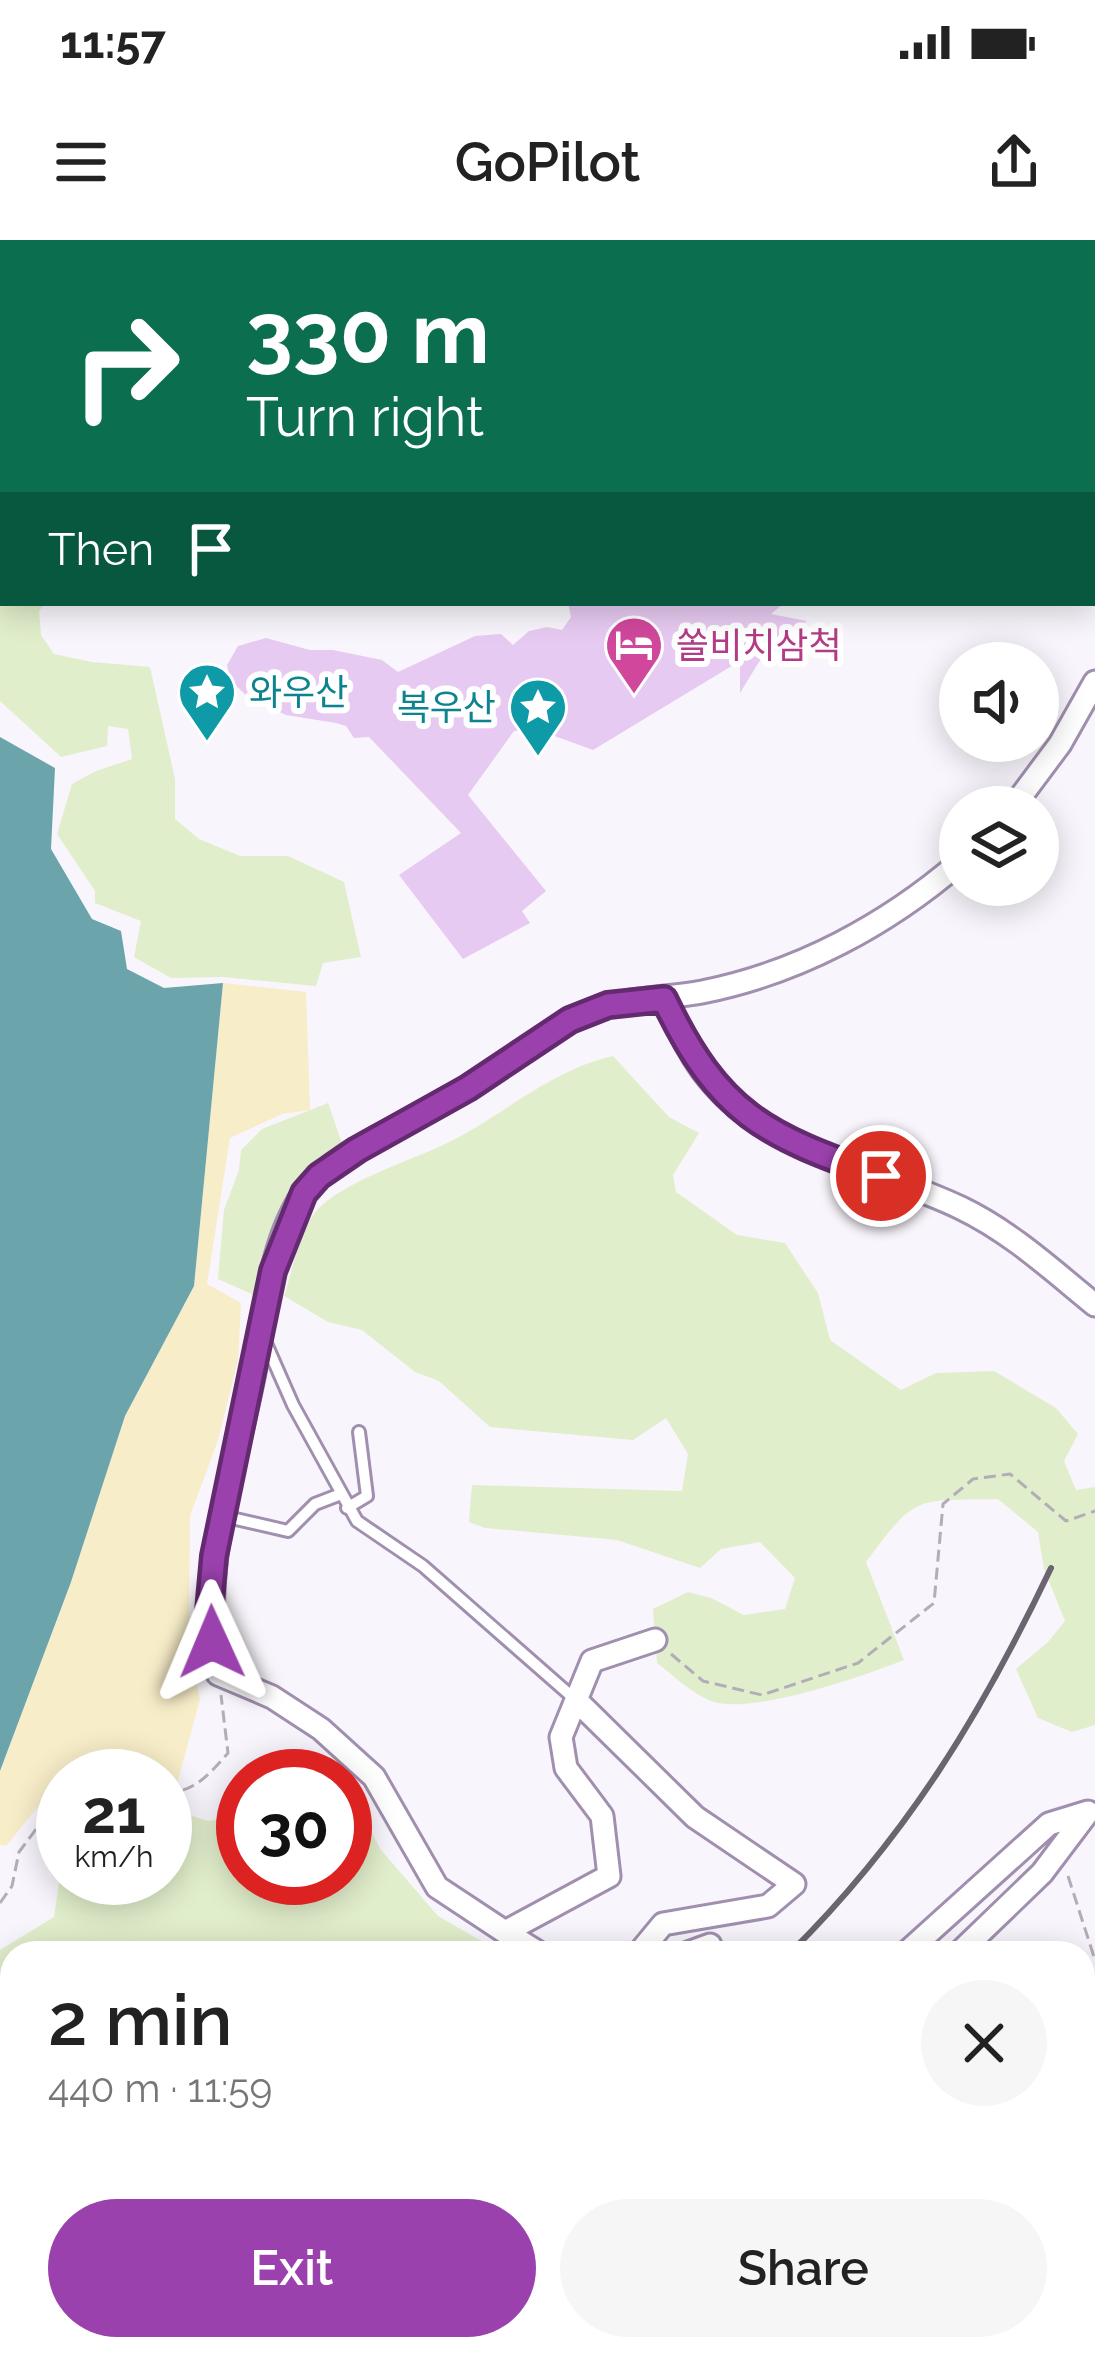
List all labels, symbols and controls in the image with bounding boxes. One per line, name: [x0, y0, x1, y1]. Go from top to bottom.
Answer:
text: 11:57: [60, 16, 166, 69]
icon: menu: [48, 129, 114, 195]
icon: share: [981, 129, 1047, 195]
text: GoPilot: [455, 130, 640, 194]
text: 330 m: [246, 284, 490, 383]
icon: right: [48, 288, 204, 444]
text: Turn right: [246, 385, 484, 449]
icon: arrive: [178, 516, 244, 582]
text: Then: [48, 523, 154, 576]
hotel icon: 쏠비치삼척: [603, 614, 665, 696]
place label: 쏠비치삼척: [676, 624, 842, 666]
map controls: [939, 642, 1059, 906]
button: sound: [939, 642, 1059, 762]
place icon: 와우산: [176, 661, 238, 743]
place label: 와우산: [249, 671, 348, 713]
place icon: 복우산: [507, 676, 569, 758]
place label: 복우산: [397, 686, 496, 728]
button: layers: [939, 786, 1059, 906]
pin: [830, 1125, 932, 1227]
icon: arrive: [848, 1143, 914, 1209]
position arrow: [149, 1579, 275, 1705]
speed limit sign: 30: [216, 1749, 372, 1905]
text: 21: [82, 1777, 146, 1847]
text: km/h: [74, 1839, 154, 1874]
text: 2 min: [48, 1977, 232, 2062]
button: close: [921, 1980, 1047, 2106]
text: 440 m · 11:59: [48, 2065, 272, 2111]
button: Exit: [48, 2199, 536, 2337]
button: Share: [560, 2199, 1047, 2337]

